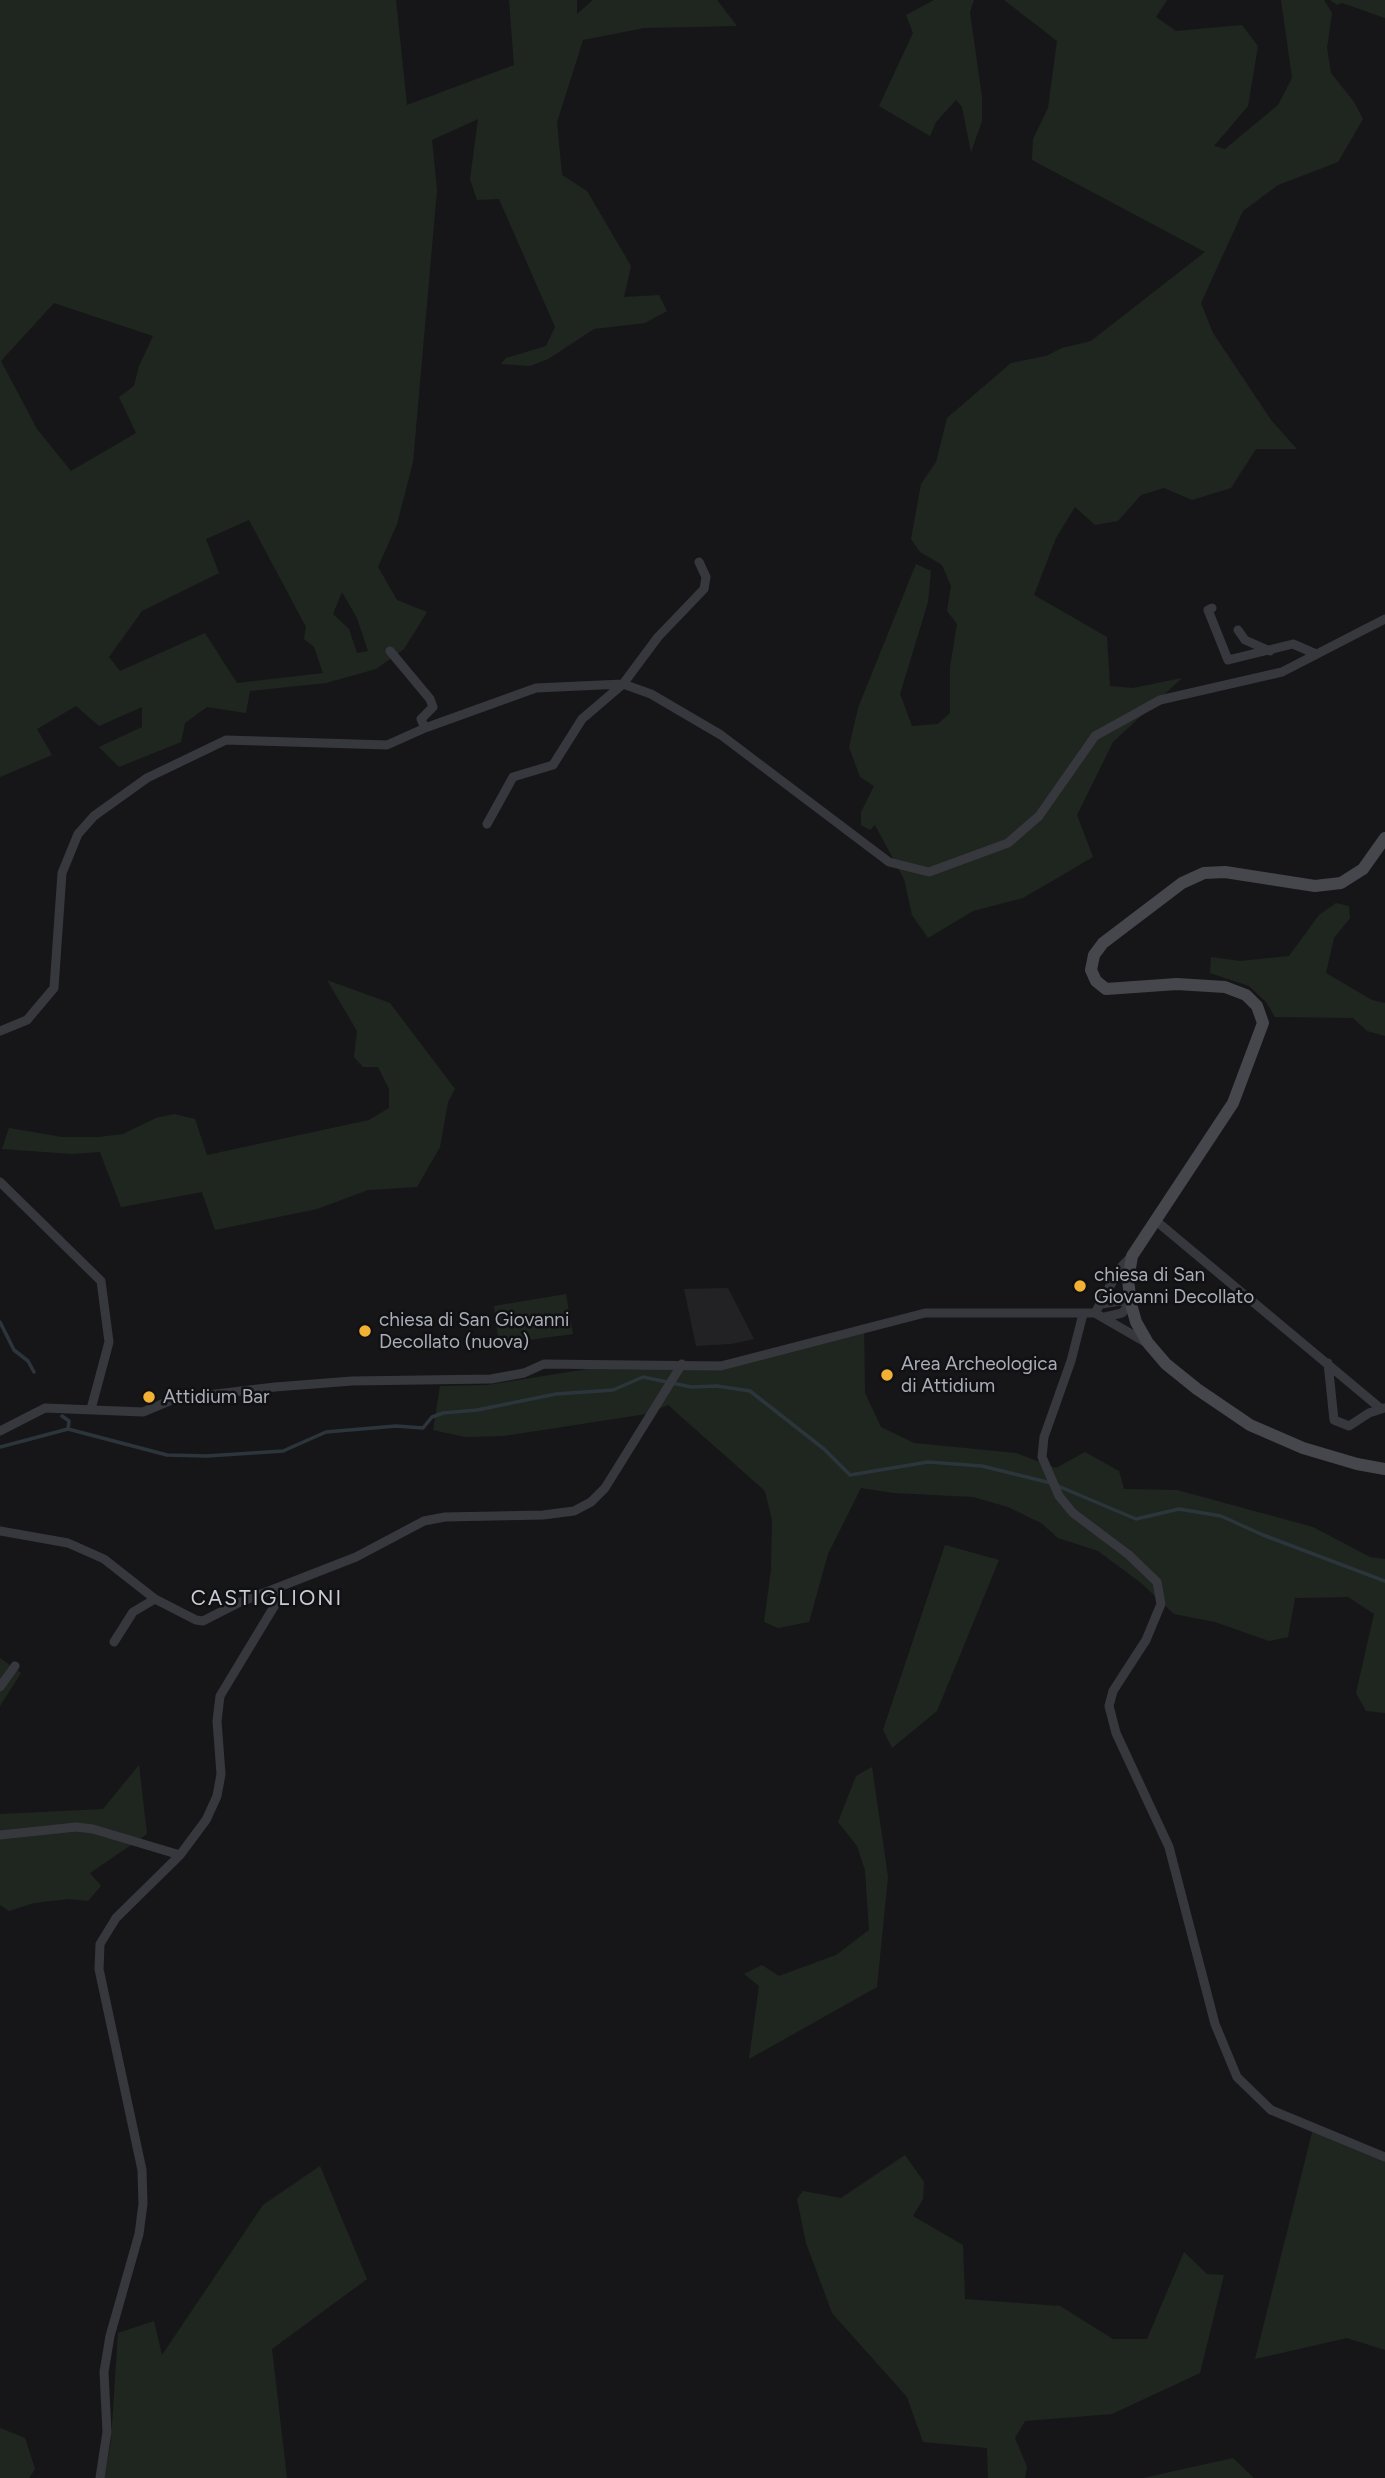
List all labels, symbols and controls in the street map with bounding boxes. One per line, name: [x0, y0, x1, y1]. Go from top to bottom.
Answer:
place label: chiesa di San Giovanni Decollato: [1094, 1264, 1254, 1308]
marker: chiesa di San Giovanni Decollato: [1072, 1278, 1088, 1294]
place label: chiesa di San Giovanni Decollato (nuova): [379, 1309, 569, 1353]
marker: chiesa di San Giovanni Decollato (nuova): [357, 1323, 373, 1339]
place label: Area Archeologica di Attidium: [901, 1353, 1057, 1397]
marker: Area Archeologica di Attidium: [879, 1367, 895, 1383]
place label: Attidium Bar: [163, 1386, 269, 1408]
marker: Attidium Bar: [141, 1389, 157, 1405]
district label: CASTIGLIONI: [192, 1586, 342, 1612]

